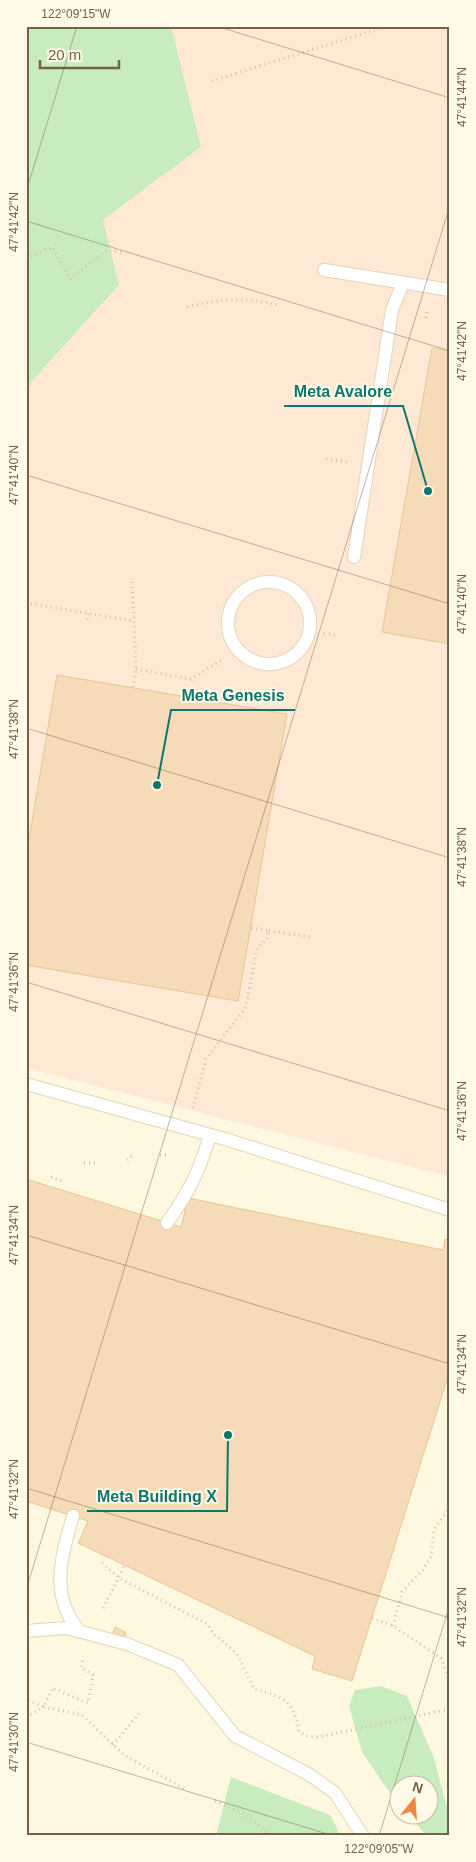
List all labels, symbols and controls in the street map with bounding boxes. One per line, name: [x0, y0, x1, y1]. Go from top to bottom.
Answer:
text: 122°09'15"W: [41, 7, 111, 21]
scale bar: [40, 38, 119, 70]
text: 20 m: [48, 46, 81, 63]
text: 47°41'44"N: [455, 67, 469, 127]
text: 47°41'42"N: [7, 192, 21, 252]
text: 47°41'42"N: [455, 321, 469, 381]
callout: Meta Avalore: [284, 375, 403, 406]
text: Meta Avalore: [294, 383, 392, 400]
text: 47°41'40"N: [7, 445, 21, 505]
text: 47°41'40"N: [455, 574, 469, 634]
callout: Meta Genesis: [171, 679, 295, 710]
text: Meta Genesis: [181, 687, 285, 704]
text: 47°41'38"N: [7, 699, 21, 759]
text: 47°41'38"N: [455, 827, 469, 887]
text: 47°41'36"N: [7, 952, 21, 1012]
text: 47°41'36"N: [455, 1081, 469, 1141]
text: 47°41'34"N: [7, 1205, 21, 1265]
text: 47°41'34"N: [455, 1334, 469, 1394]
text: 47°41'32"N: [7, 1459, 21, 1519]
callout: Meta Building X: [87, 1480, 227, 1511]
text: Meta Building X: [97, 1488, 217, 1505]
text: 47°41'32"N: [455, 1587, 469, 1647]
text: 47°41'30"N: [7, 1712, 21, 1772]
north arrow: [388, 1774, 438, 1824]
text: N: [411, 1778, 425, 1797]
text: 122°09'05"W: [344, 1842, 414, 1856]

